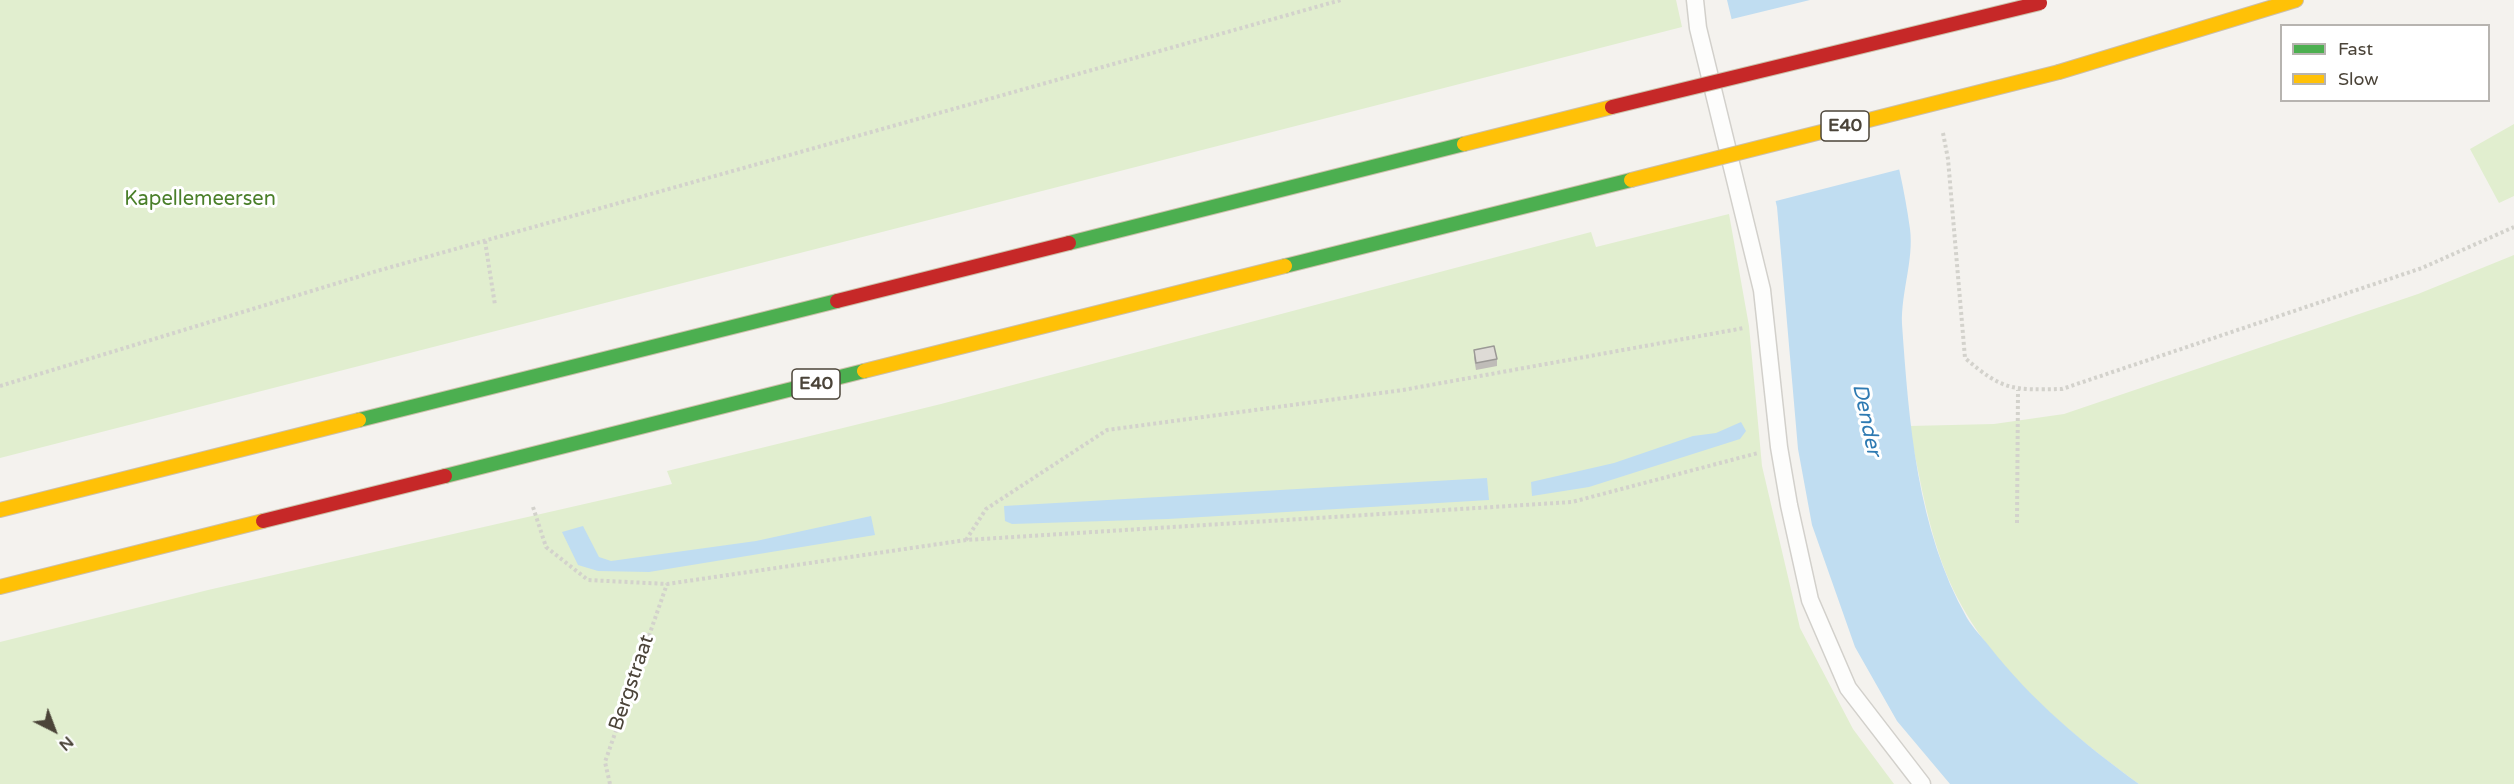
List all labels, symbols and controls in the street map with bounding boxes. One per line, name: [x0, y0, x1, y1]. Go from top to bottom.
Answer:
legend: [2280, 24, 2490, 102]
text: Fast: [2338, 38, 2373, 60]
text: Slow: [2338, 68, 2379, 90]
road number: E40: [1821, 111, 1869, 141]
park label: Kapellemeersen: [124, 188, 276, 212]
road number: E40: [792, 369, 840, 399]
water label: Dender: [1846, 382, 1886, 458]
street label: Bergstraat: [604, 632, 660, 734]
north arrow: [24, 700, 84, 760]
text: N: [55, 732, 78, 755]

